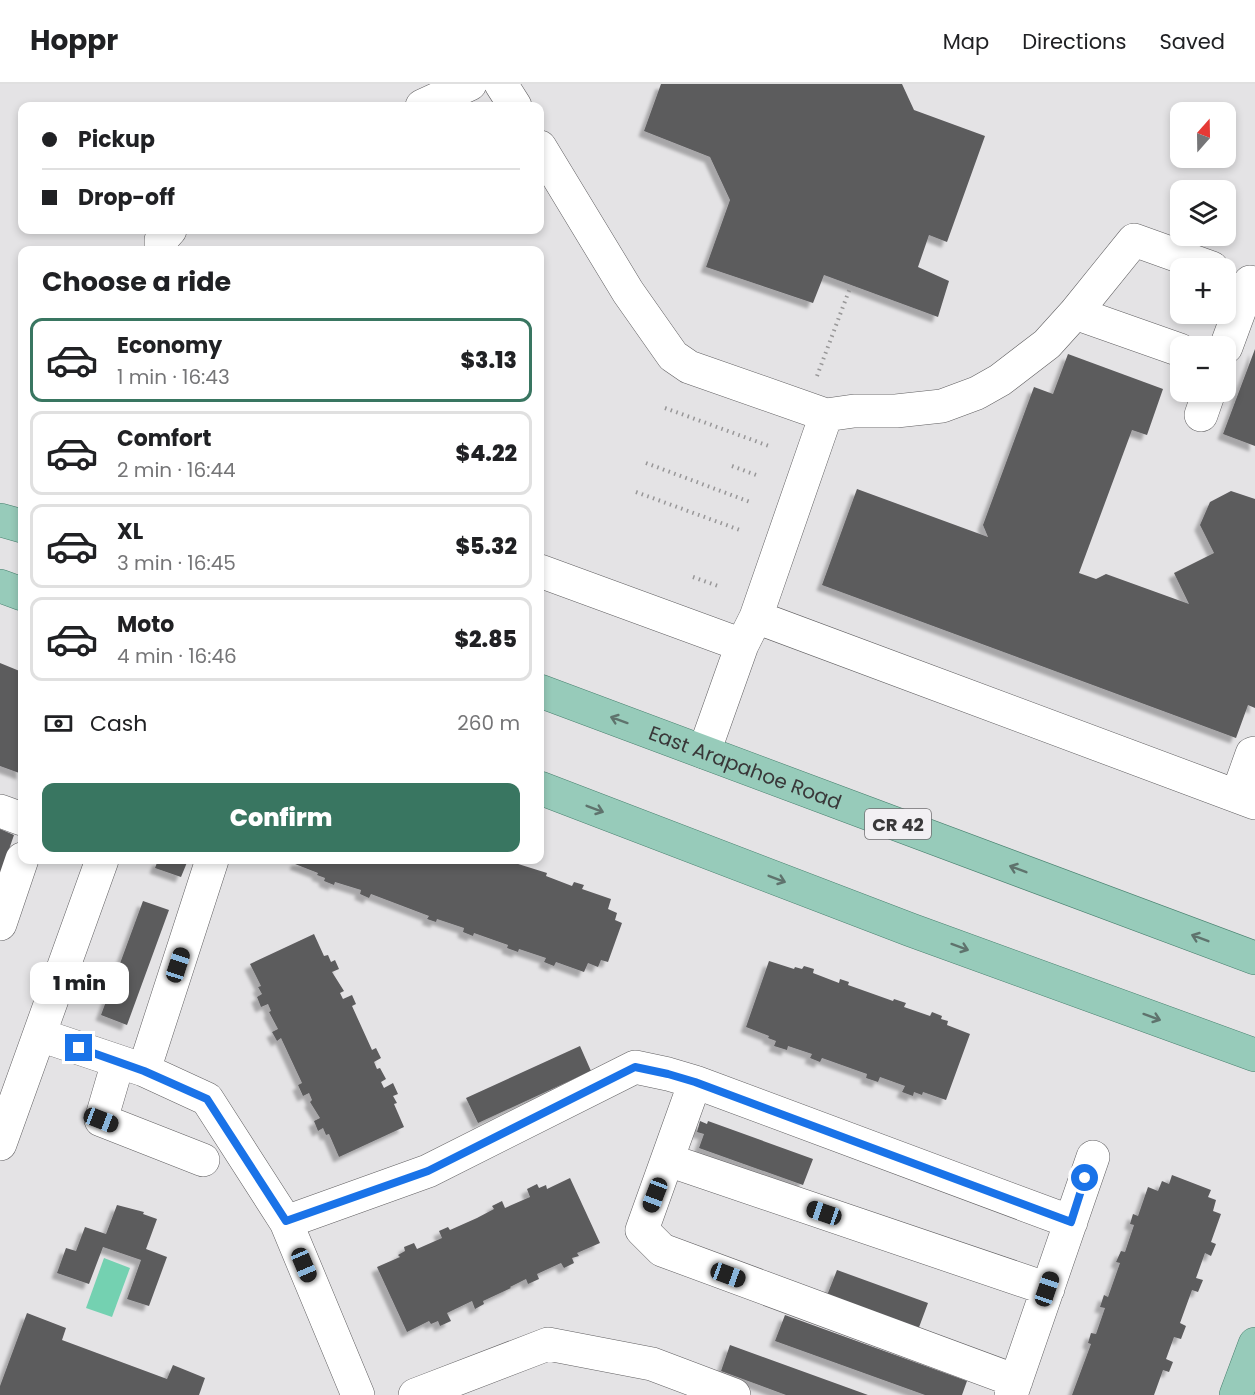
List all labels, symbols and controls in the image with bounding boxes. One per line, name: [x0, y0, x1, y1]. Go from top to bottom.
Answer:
text: Hoppr: [30, 21, 118, 60]
text: Map: [943, 27, 989, 56]
text: Directions: [1022, 27, 1126, 56]
text: Saved: [1159, 27, 1225, 56]
north arrow: [1170, 102, 1236, 168]
map controls: [1170, 102, 1236, 402]
text: Pickup: [78, 124, 155, 155]
button: layers: [1170, 180, 1236, 246]
text: Drop-off: [78, 182, 175, 213]
button: +: [1170, 258, 1236, 324]
text: Choose a ride: [42, 263, 231, 300]
text: Economy: [117, 330, 222, 361]
icon: car: [45, 333, 99, 387]
button: −: [1170, 336, 1236, 402]
text: $3.13: [460, 345, 517, 376]
text: 1 min · 16:43: [117, 363, 230, 391]
text: Comfort: [117, 423, 211, 454]
icon: car: [45, 426, 99, 480]
text: $4.22: [456, 438, 517, 469]
text: 2 min · 16:44: [117, 456, 236, 484]
text: XL: [117, 516, 143, 547]
icon: car: [45, 519, 99, 573]
text: $5.32: [455, 531, 517, 562]
text: 3 min · 16:45: [117, 549, 236, 577]
text: Moto: [117, 609, 174, 640]
icon: car: [45, 612, 99, 666]
text: $2.85: [455, 624, 517, 655]
text: 4 min · 16:46: [117, 642, 237, 670]
icon: cash: [42, 707, 75, 740]
text: Cash: [90, 708, 147, 739]
text: 260 m: [457, 709, 520, 737]
one-way arrow: [610, 714, 628, 725]
street label: East Arapahoe Road: [645, 719, 846, 816]
button: Confirm: [42, 783, 520, 852]
one-way arrow: [585, 805, 604, 816]
road number: CR 42: [865, 809, 931, 839]
one-way arrow: [1009, 863, 1028, 874]
one-way arrow: [767, 874, 786, 885]
one-way arrow: [1191, 931, 1210, 942]
one-way arrow: [950, 943, 968, 954]
car: [164, 945, 192, 985]
callout: 1 min: [29, 961, 128, 1003]
text: 1 min: [53, 969, 106, 997]
one-way arrow: [1142, 1013, 1161, 1024]
route end: [65, 1034, 92, 1061]
car: [81, 1105, 121, 1135]
route start: [1071, 1164, 1098, 1191]
car: [640, 1175, 670, 1215]
car: [804, 1199, 844, 1227]
car: [289, 1245, 319, 1285]
car: [708, 1260, 748, 1290]
car: [1033, 1269, 1061, 1309]

